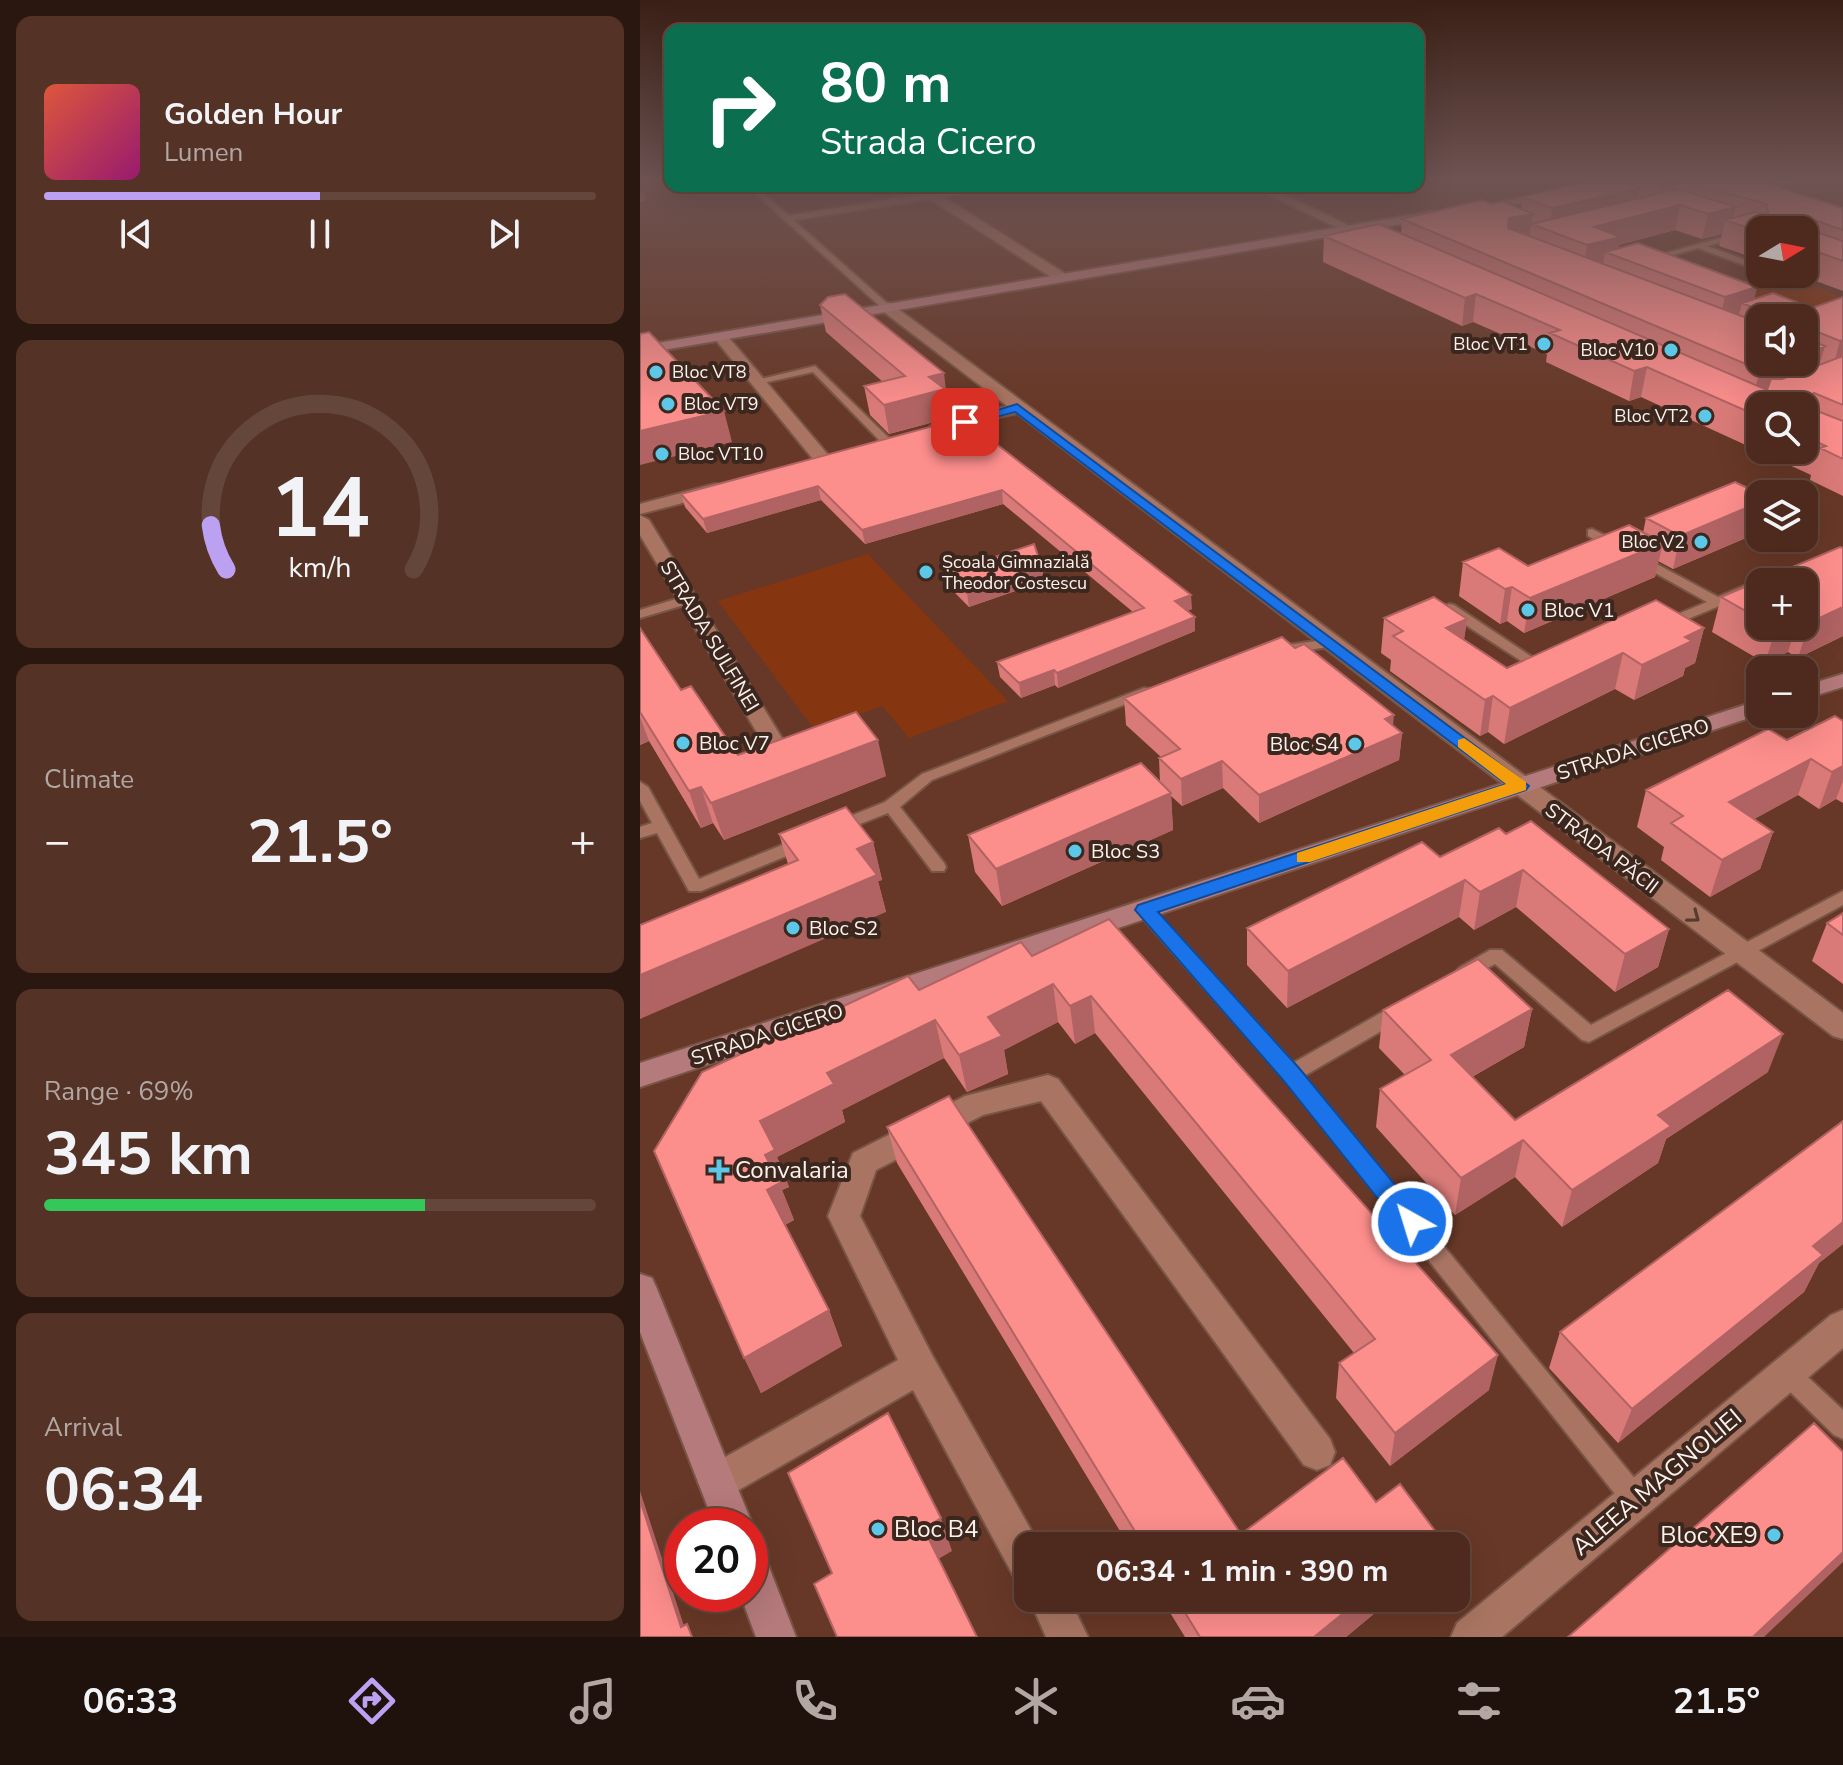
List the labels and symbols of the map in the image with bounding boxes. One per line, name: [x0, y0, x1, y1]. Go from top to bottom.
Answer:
north arrow: [1746, 216, 1818, 288]
place label: Bloc VT1: [1453, 332, 1528, 356]
marker: Bloc VT1: [1535, 335, 1553, 353]
place label: Bloc V10: [1581, 338, 1655, 362]
marker: Bloc V10: [1662, 341, 1680, 359]
place label: Bloc VT8: [672, 360, 747, 384]
marker: Bloc VT8: [647, 363, 665, 381]
pin: [931, 388, 999, 456]
place label: Bloc VT9: [684, 392, 759, 416]
marker: Bloc VT9: [659, 395, 677, 413]
place label: Bloc VT2: [1614, 404, 1689, 428]
marker: Bloc VT2: [1696, 407, 1714, 425]
place label: Bloc VT10: [678, 442, 763, 466]
marker: Bloc VT10: [653, 445, 671, 463]
place label: Bloc V2: [1621, 530, 1685, 554]
marker: Bloc V2: [1692, 533, 1710, 551]
place label: Școala Gimnazială Theodor Costescu: [942, 550, 1090, 595]
street label: STRADA SULFINEI: [654, 556, 765, 717]
marker: Școala Gimnazială Theodor Costescu: [917, 563, 935, 581]
place label: Bloc V1: [1544, 597, 1615, 624]
marker: Bloc V1: [1519, 601, 1537, 619]
street label: STRADA CICERO: [1554, 712, 1713, 787]
place label: Bloc V7: [699, 730, 770, 757]
place label: Bloc S4: [1270, 731, 1339, 758]
marker: Bloc V7: [674, 734, 692, 752]
marker: Bloc S4: [1346, 735, 1364, 753]
street label: STRADA PĂCII: [1540, 797, 1664, 900]
place label: Bloc S3: [1091, 838, 1160, 865]
marker: Bloc S3: [1066, 842, 1084, 860]
one-way arrow: [1685, 907, 1700, 921]
place label: Bloc S2: [809, 915, 878, 942]
marker: Bloc S2: [784, 919, 802, 937]
street label: STRADA CICERO: [688, 997, 847, 1072]
place label: Convalaria: [735, 1154, 849, 1186]
marker: Convalaria: [710, 1161, 728, 1179]
position arrow: [1370, 1180, 1454, 1264]
street label: ALEEA MAGNOLIEI: [1565, 1401, 1749, 1563]
speed limit sign: 20: [664, 1508, 768, 1612]
place label: Bloc B4: [894, 1513, 978, 1545]
place label: Bloc XE9: [1660, 1519, 1758, 1551]
marker: Bloc B4: [869, 1520, 887, 1538]
marker: Bloc XE9: [1765, 1526, 1783, 1544]

